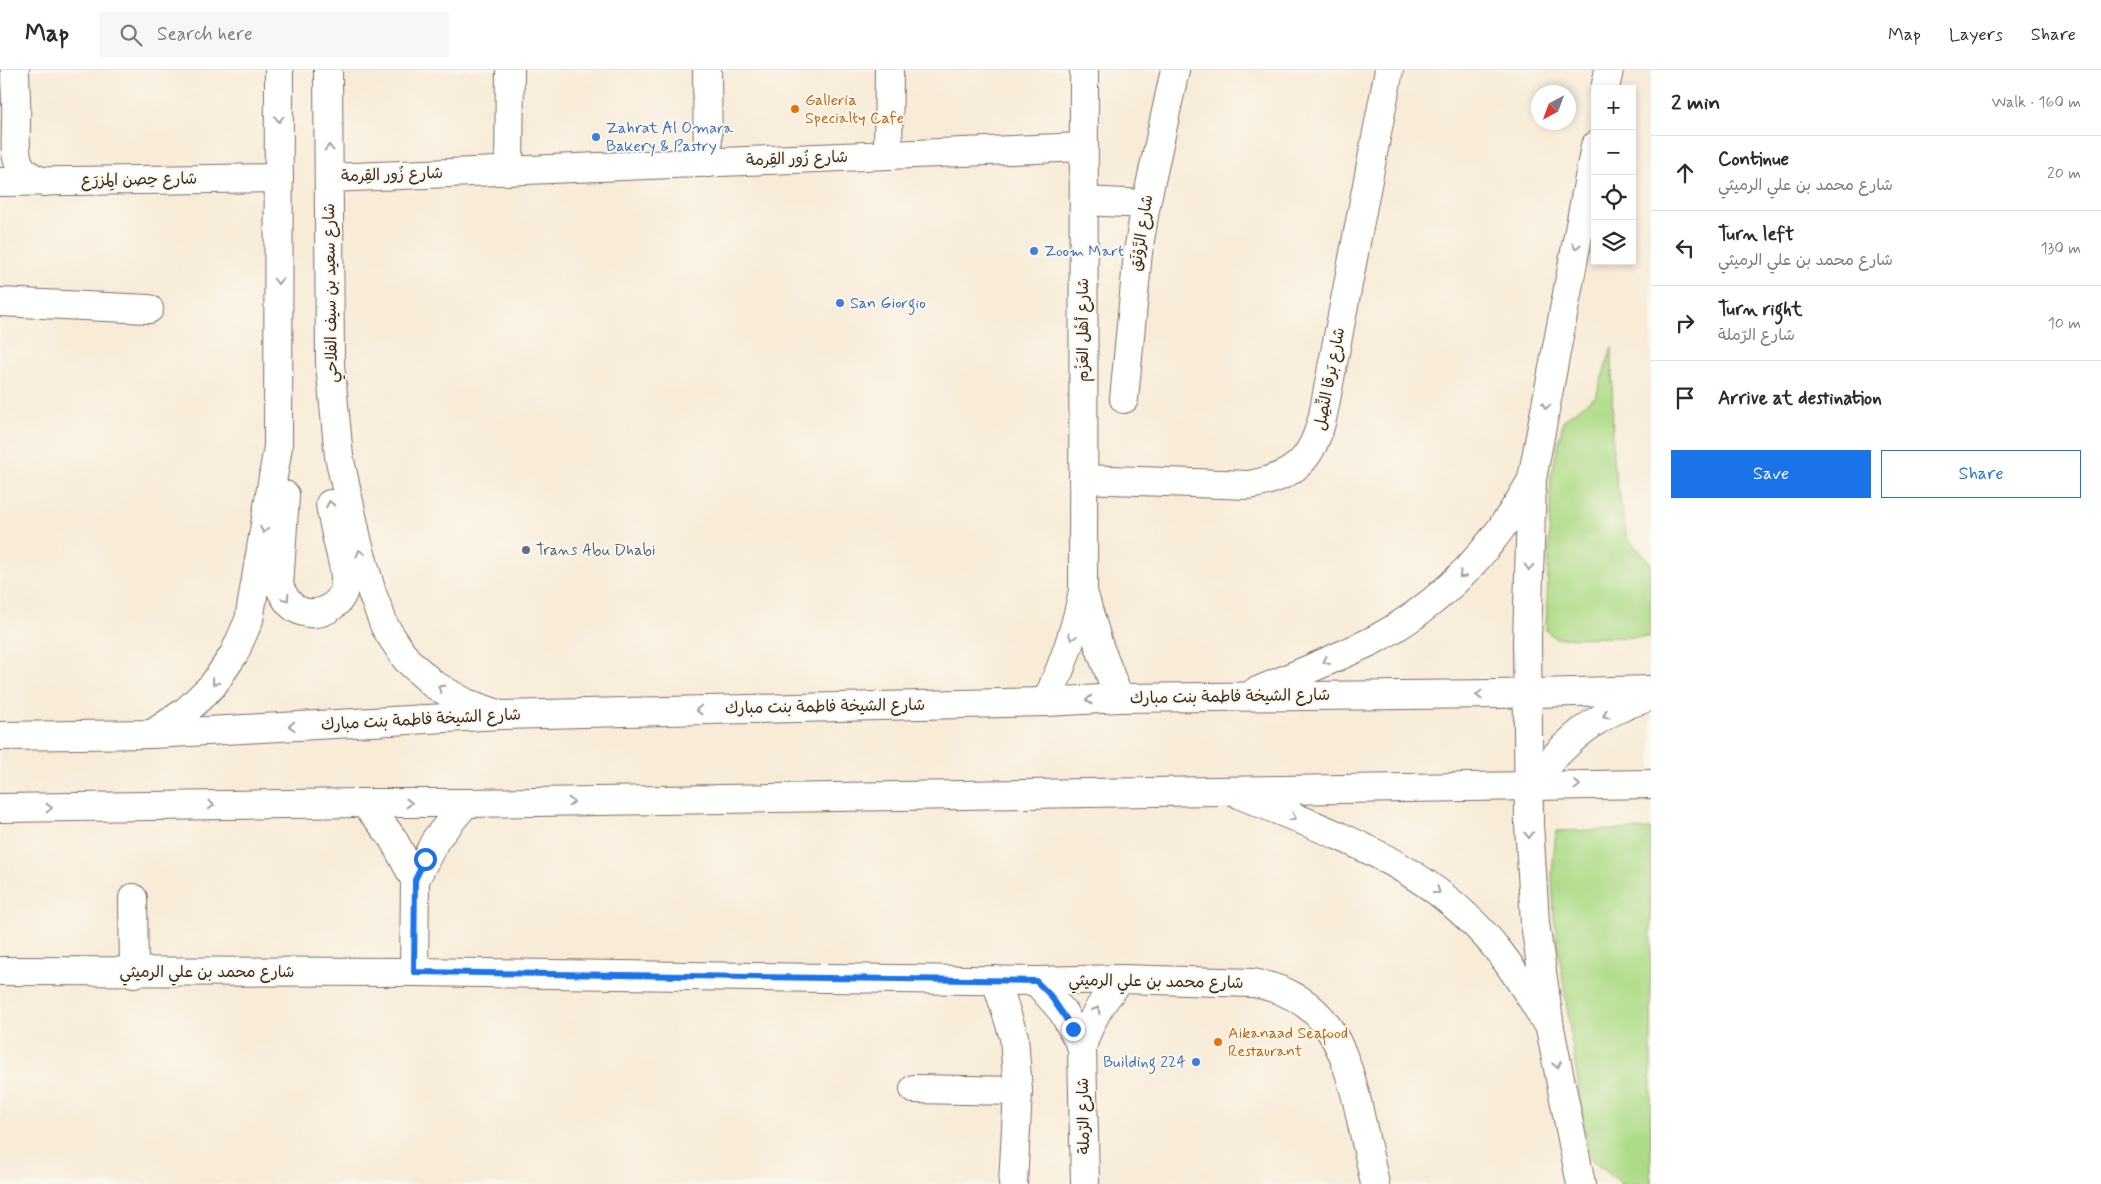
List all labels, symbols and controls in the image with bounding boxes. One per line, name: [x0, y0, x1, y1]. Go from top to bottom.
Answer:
search box: [99, 12, 449, 57]
text: Map: [25, 19, 69, 50]
icon: search: [117, 21, 145, 49]
text: Search here: [157, 22, 253, 47]
text: Map: [1888, 23, 1921, 47]
text: Layers: [1949, 23, 2003, 47]
text: Share: [2031, 23, 2076, 47]
north arrow: [1531, 85, 1576, 130]
map controls: [1591, 85, 1636, 265]
button: +: [1591, 85, 1636, 130]
text: 2 min: [1671, 89, 1720, 117]
place label: Galleria Specialty Cafe: [805, 90, 904, 129]
text: Walk · 160 m: [1991, 92, 2081, 113]
marker: Galleria Specialty Cafe: [789, 103, 801, 115]
one-way arrow: [274, 115, 284, 123]
place label: Zahrat Al Omara Bakery & Pastry: [606, 118, 733, 157]
button: −: [1591, 130, 1636, 175]
marker: Zahrat Al Omara Bakery & Pastry: [590, 131, 602, 143]
one-way arrow: [324, 144, 334, 152]
street label: شارع زُور القِرمة: [746, 147, 848, 171]
text: Continue: [1718, 147, 1789, 172]
icon: ahead: [1671, 159, 1699, 187]
street label: شارع زُور القِرمة: [341, 163, 443, 187]
text: 20 m: [2047, 163, 2081, 184]
street label: شارع حِصن المِزرَع: [81, 168, 197, 192]
button: locate: [1591, 175, 1636, 220]
text: شارع محمد بن علي الرميثي: [1718, 175, 1893, 196]
street label: شارع الرَّوْنَق: [1126, 193, 1158, 273]
street label: شارع سعيد بن سيف الفلاحي: [319, 203, 346, 383]
button: layers: [1591, 220, 1636, 265]
text: Turn left: [1718, 222, 1794, 247]
icon: left: [1671, 234, 1699, 262]
text: 130 m: [2040, 238, 2081, 259]
place label: Zoom Mart: [1044, 241, 1124, 262]
one-way arrow: [1572, 242, 1582, 250]
marker: Zoom Mart: [1028, 245, 1040, 257]
text: شارع محمد بن علي الرميثي: [1718, 250, 1893, 271]
one-way arrow: [273, 278, 283, 285]
street label: شارع أهْل العَزْم: [1073, 278, 1095, 382]
place label: San Giorgio: [850, 293, 926, 315]
marker: San Giorgio: [834, 297, 846, 309]
text: Turn right: [1718, 297, 1802, 322]
icon: right: [1671, 309, 1699, 337]
text: 10 m: [2048, 313, 2081, 334]
street label: شارع بَرقا النِّصِل: [1308, 325, 1350, 432]
text: شارع الرّملة: [1718, 325, 1795, 346]
icon: arrive: [1671, 384, 1699, 412]
text: Arrive at destination: [1718, 386, 1882, 411]
one-way arrow: [1542, 401, 1552, 410]
button: Save: [1671, 450, 1871, 498]
button: Share: [1881, 450, 2081, 498]
one-way arrow: [326, 499, 336, 508]
one-way arrow: [259, 526, 269, 534]
place label: Trans Abu Dhabi: [536, 540, 656, 561]
marker: Trans Abu Dhabi: [520, 544, 532, 556]
one-way arrow: [356, 549, 366, 557]
one-way arrow: [1524, 563, 1535, 571]
one-way arrow: [1459, 569, 1468, 578]
one-way arrow: [280, 592, 289, 602]
one-way arrow: [1068, 633, 1078, 641]
one-way arrow: [1322, 655, 1331, 666]
one-way arrow: [212, 676, 220, 685]
one-way arrow: [437, 685, 446, 695]
street label: شارع الشيخة فاطمة بنت مبارك: [1130, 685, 1330, 709]
one-way arrow: [1475, 690, 1482, 700]
one-way arrow: [1085, 694, 1093, 705]
street label: شارع الشيخة فاطمة بنت مبارك: [725, 695, 925, 719]
street label: شارع الشيخة فاطمة بنت مبارك: [321, 704, 521, 736]
one-way arrow: [695, 705, 702, 715]
one-way arrow: [1602, 709, 1611, 719]
one-way arrow: [288, 721, 296, 732]
one-way arrow: [1574, 780, 1581, 790]
one-way arrow: [567, 796, 575, 807]
one-way arrow: [405, 798, 413, 808]
one-way arrow: [208, 800, 215, 810]
one-way arrow: [45, 802, 53, 813]
one-way arrow: [1289, 812, 1297, 822]
one-way arrow: [1524, 831, 1535, 839]
route start: [414, 848, 437, 871]
one-way arrow: [1431, 886, 1440, 894]
street label: شارع محمد بن علي الرميثي: [120, 962, 294, 986]
street label: شارع محمد بن علي الرميثي: [1068, 970, 1244, 997]
one-way arrow: [1090, 1007, 1100, 1016]
route end: [1062, 1018, 1085, 1041]
place label: Aikanaad Seafood Restaurant: [1228, 1023, 1348, 1062]
marker: Aikanaad Seafood Restaurant: [1212, 1036, 1224, 1048]
place label: Building 224: [1103, 1052, 1186, 1074]
marker: Building 224: [1190, 1056, 1202, 1068]
one-way arrow: [1552, 1061, 1562, 1070]
street label: شارع الرّملة: [1073, 1077, 1095, 1155]

